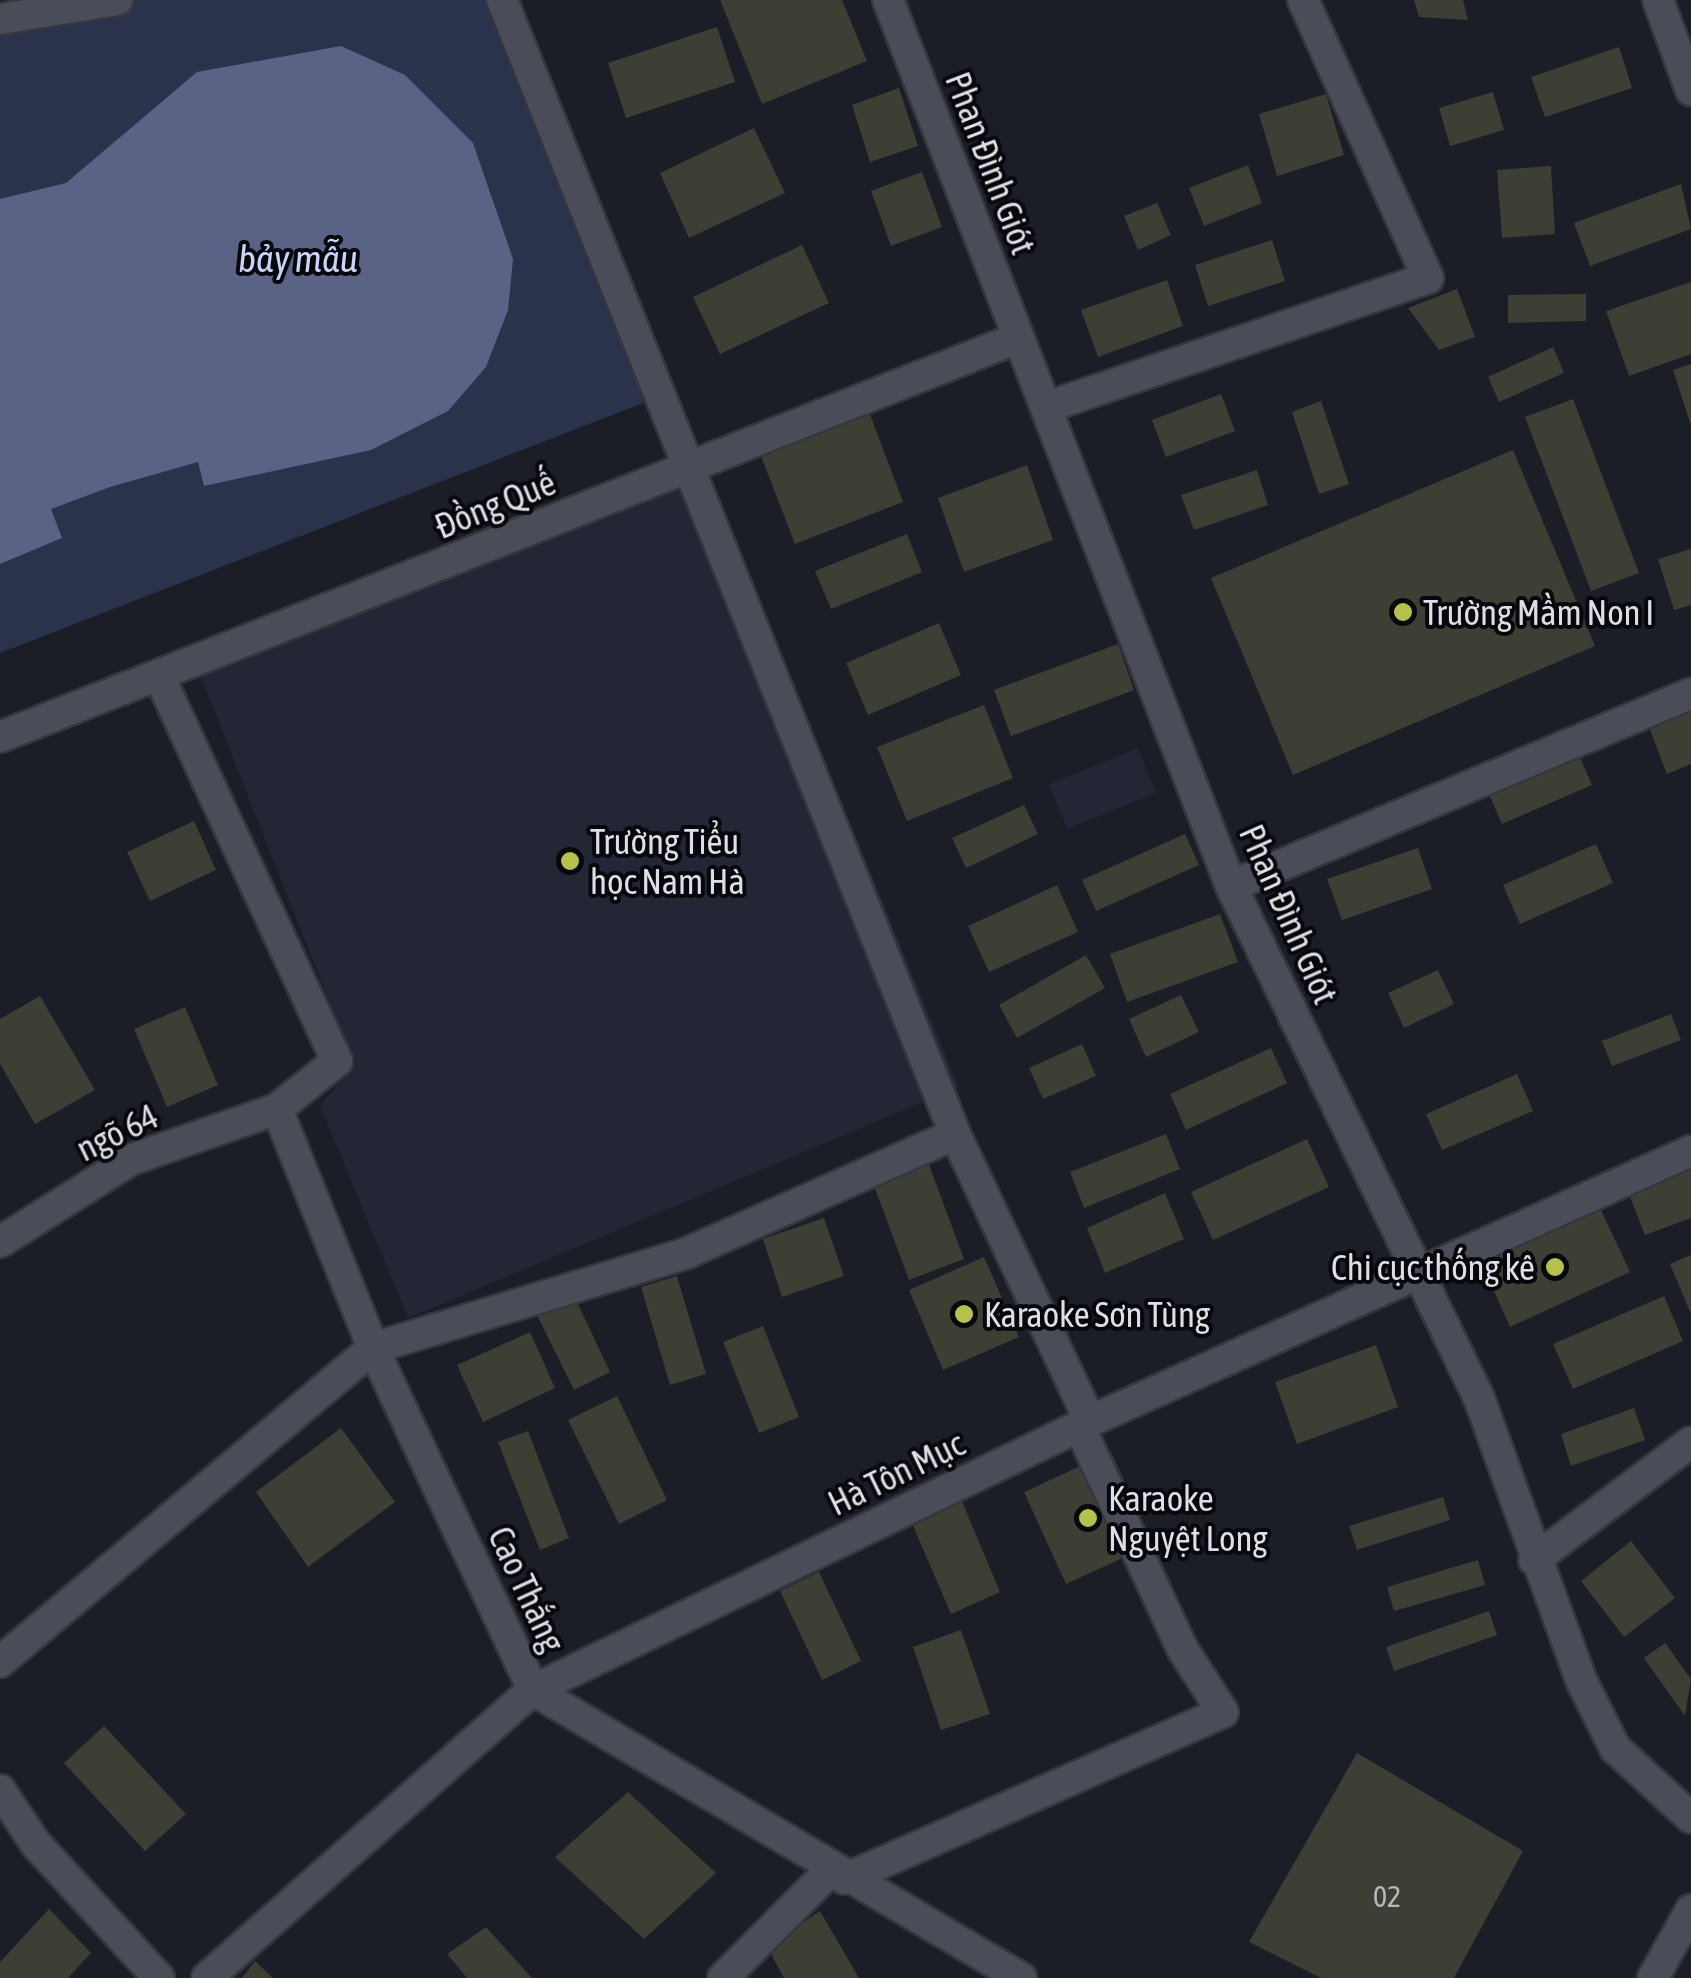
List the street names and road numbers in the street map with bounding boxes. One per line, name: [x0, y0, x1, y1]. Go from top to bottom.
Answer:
street label: Phan Đình Giót: [937, 66, 1045, 260]
street label: Đồng Quế: [429, 461, 561, 547]
street label: Phan Đình Giót: [1231, 818, 1347, 1010]
street label: ngõ 64: [69, 1094, 165, 1170]
street label: Hà Tôn Mục: [821, 1422, 971, 1524]
street label: Cao Thắng: [480, 1520, 574, 1658]

